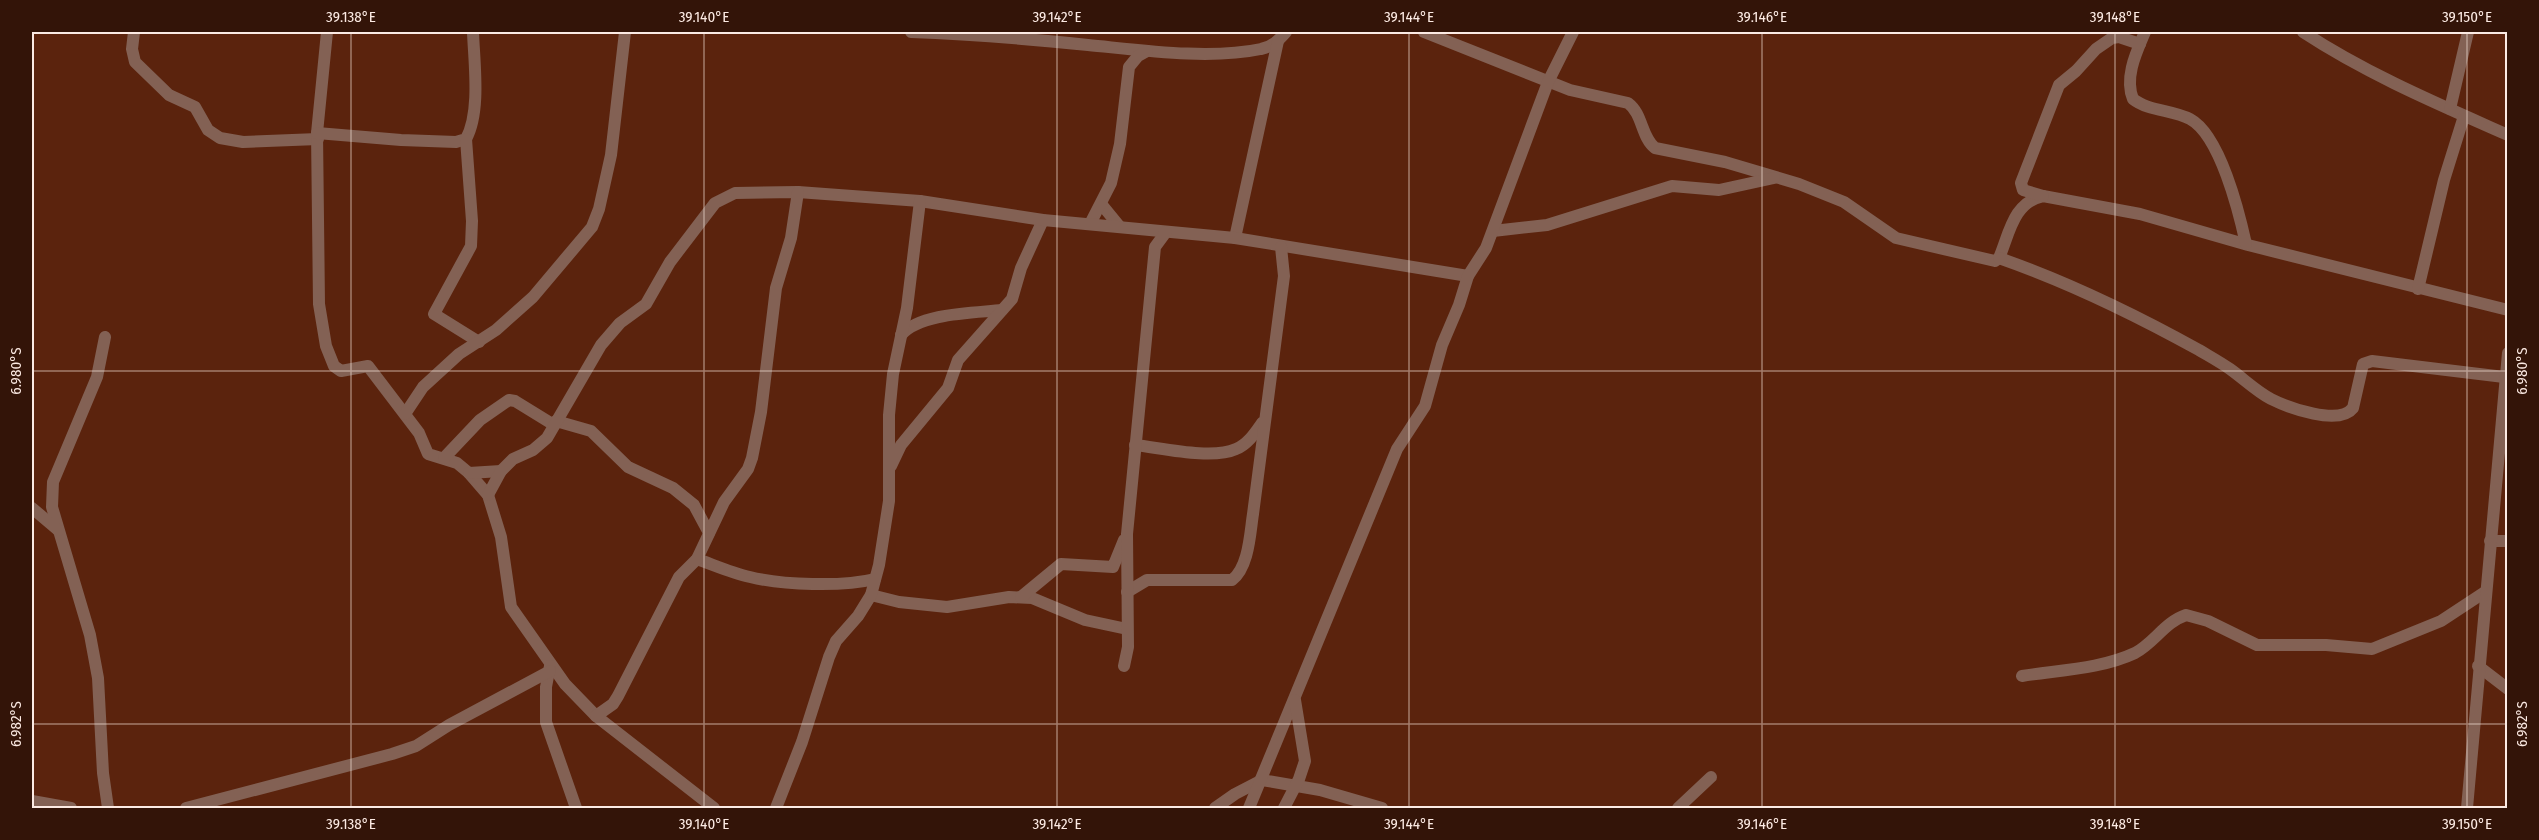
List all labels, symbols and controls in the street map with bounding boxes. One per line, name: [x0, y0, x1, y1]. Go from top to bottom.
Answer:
text: 39.138°E: [326, 8, 376, 26]
text: 39.140°E: [679, 8, 729, 26]
text: 39.142°E: [1032, 8, 1082, 26]
text: 39.144°E: [1384, 8, 1434, 26]
text: 39.146°E: [1737, 8, 1787, 26]
text: 39.148°E: [2090, 8, 2140, 26]
text: 39.150°E: [2442, 8, 2492, 26]
text: 6.980°S: [7, 347, 25, 395]
text: 6.980°S: [2513, 347, 2531, 395]
text: 6.982°S: [7, 701, 25, 747]
text: 6.982°S: [2513, 701, 2531, 747]
text: 39.138°E: [326, 815, 376, 833]
text: 39.140°E: [679, 815, 729, 833]
text: 39.142°E: [1032, 815, 1082, 833]
text: 39.144°E: [1384, 815, 1434, 833]
text: 39.146°E: [1737, 815, 1787, 833]
text: 39.148°E: [2090, 815, 2140, 833]
text: 39.150°E: [2442, 815, 2492, 833]

